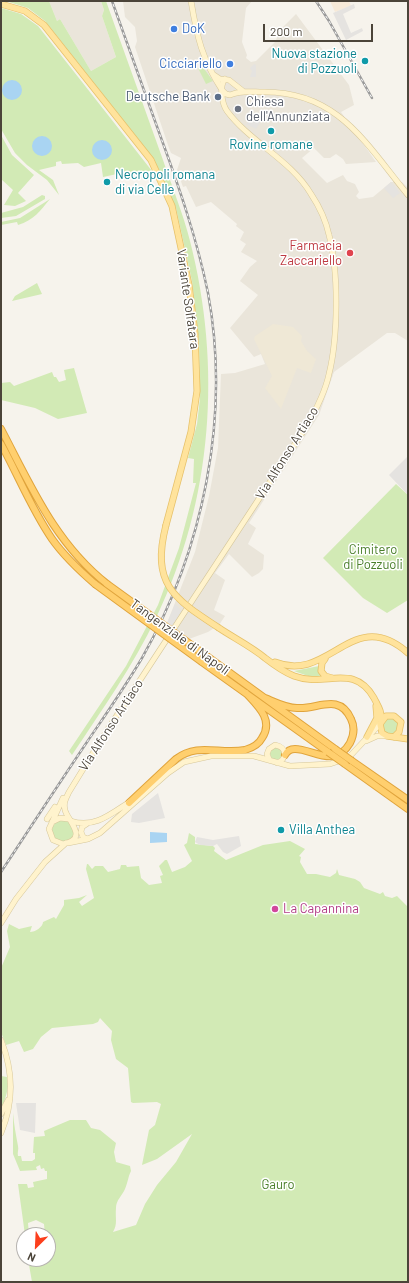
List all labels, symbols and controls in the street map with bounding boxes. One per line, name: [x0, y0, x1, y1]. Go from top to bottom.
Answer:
scale bar: [265, 16, 375, 42]
place label: DoK: [182, 21, 205, 37]
marker: DoK: [169, 24, 179, 34]
text: 200 m: [270, 24, 302, 38]
place label: Nuova stazione di Pozzuoli: [271, 46, 357, 77]
place label: Cicciariello: [159, 56, 222, 72]
marker: Nuova stazione di Pozzuoli: [360, 56, 370, 66]
marker: Cicciariello: [225, 59, 235, 69]
place label: Deutsche Bank: [126, 89, 210, 105]
marker: Deutsche Bank: [213, 92, 223, 102]
place label: Chiesa dell'Annunziata: [246, 94, 330, 125]
marker: Chiesa dell'Annunziata: [233, 104, 243, 114]
marker: Rovine romane: [266, 126, 276, 136]
place label: Rovine romane: [229, 137, 313, 153]
place label: Necropoli romana di via Celle: [115, 167, 215, 198]
marker: Necropoli romana di via Celle: [102, 177, 112, 187]
place label: Farmacia Zaccariello: [280, 238, 342, 269]
street label: Variante Solfatara: [173, 248, 203, 350]
marker: Farmacia Zaccariello: [345, 248, 355, 258]
street label: Via Alfonso Artiaco: [252, 404, 322, 502]
park label: Cimitero di Pozzuoli: [343, 542, 403, 573]
street label: Tangenziale di Napoli: [127, 596, 233, 678]
street label: Via Alfonso Artiaco: [75, 676, 147, 774]
place label: Villa Anthea: [289, 822, 355, 838]
marker: Villa Anthea: [276, 825, 286, 835]
place label: La Capannina: [283, 901, 359, 917]
marker: La Capannina: [270, 904, 280, 914]
park label: Gauro: [261, 1177, 295, 1193]
north arrow: [16, 1227, 56, 1267]
text: N: [25, 1250, 37, 1265]

